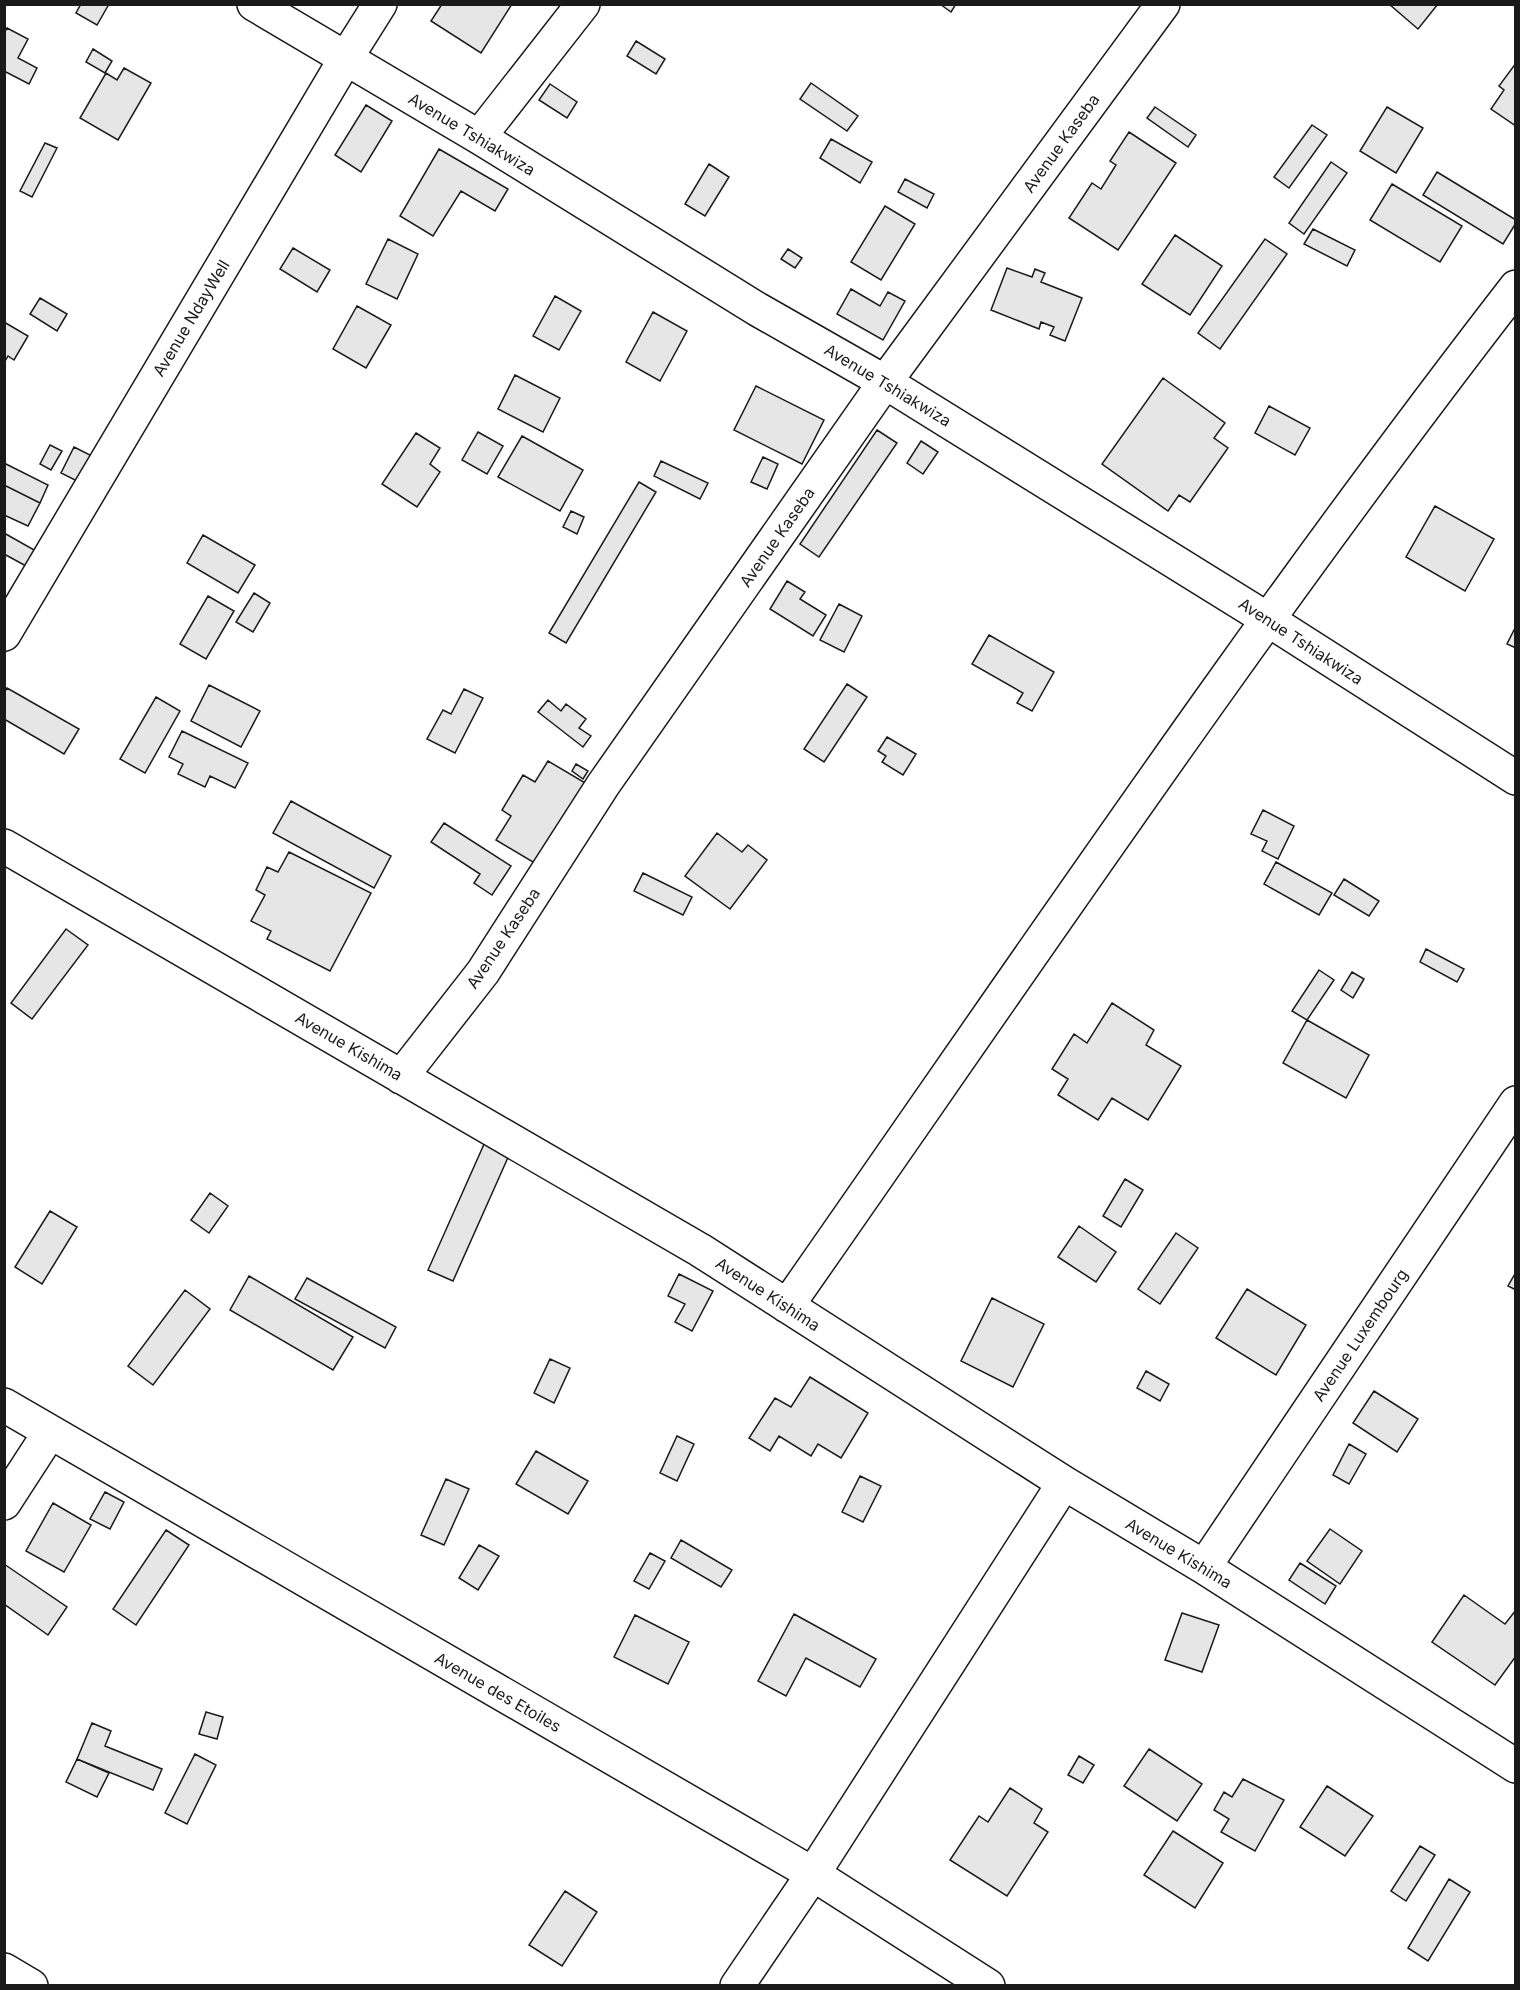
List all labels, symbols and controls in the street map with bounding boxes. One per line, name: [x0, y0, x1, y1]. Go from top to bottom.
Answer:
street label: Avenue Tshiakwiza: [405, 88, 539, 180]
street label: Avenue Kaseba: [1018, 90, 1104, 196]
street label: Avenue NdayWell: [148, 256, 234, 380]
street label: Avenue Tshiakwiza: [821, 339, 955, 431]
street label: Avenue Kaseba: [735, 483, 819, 591]
street label: Avenue Tshiakwiza: [1235, 593, 1367, 689]
street label: Avenue Kaseba: [462, 884, 544, 992]
street label: Avenue Kishima: [292, 1007, 406, 1085]
street label: Avenue Kishima: [712, 1253, 824, 1335]
street label: Avenue Luxembourg: [1308, 1265, 1412, 1405]
street label: Avenue Kishima: [1122, 1513, 1236, 1593]
street label: Avenue des Etoiles: [431, 1648, 565, 1736]

